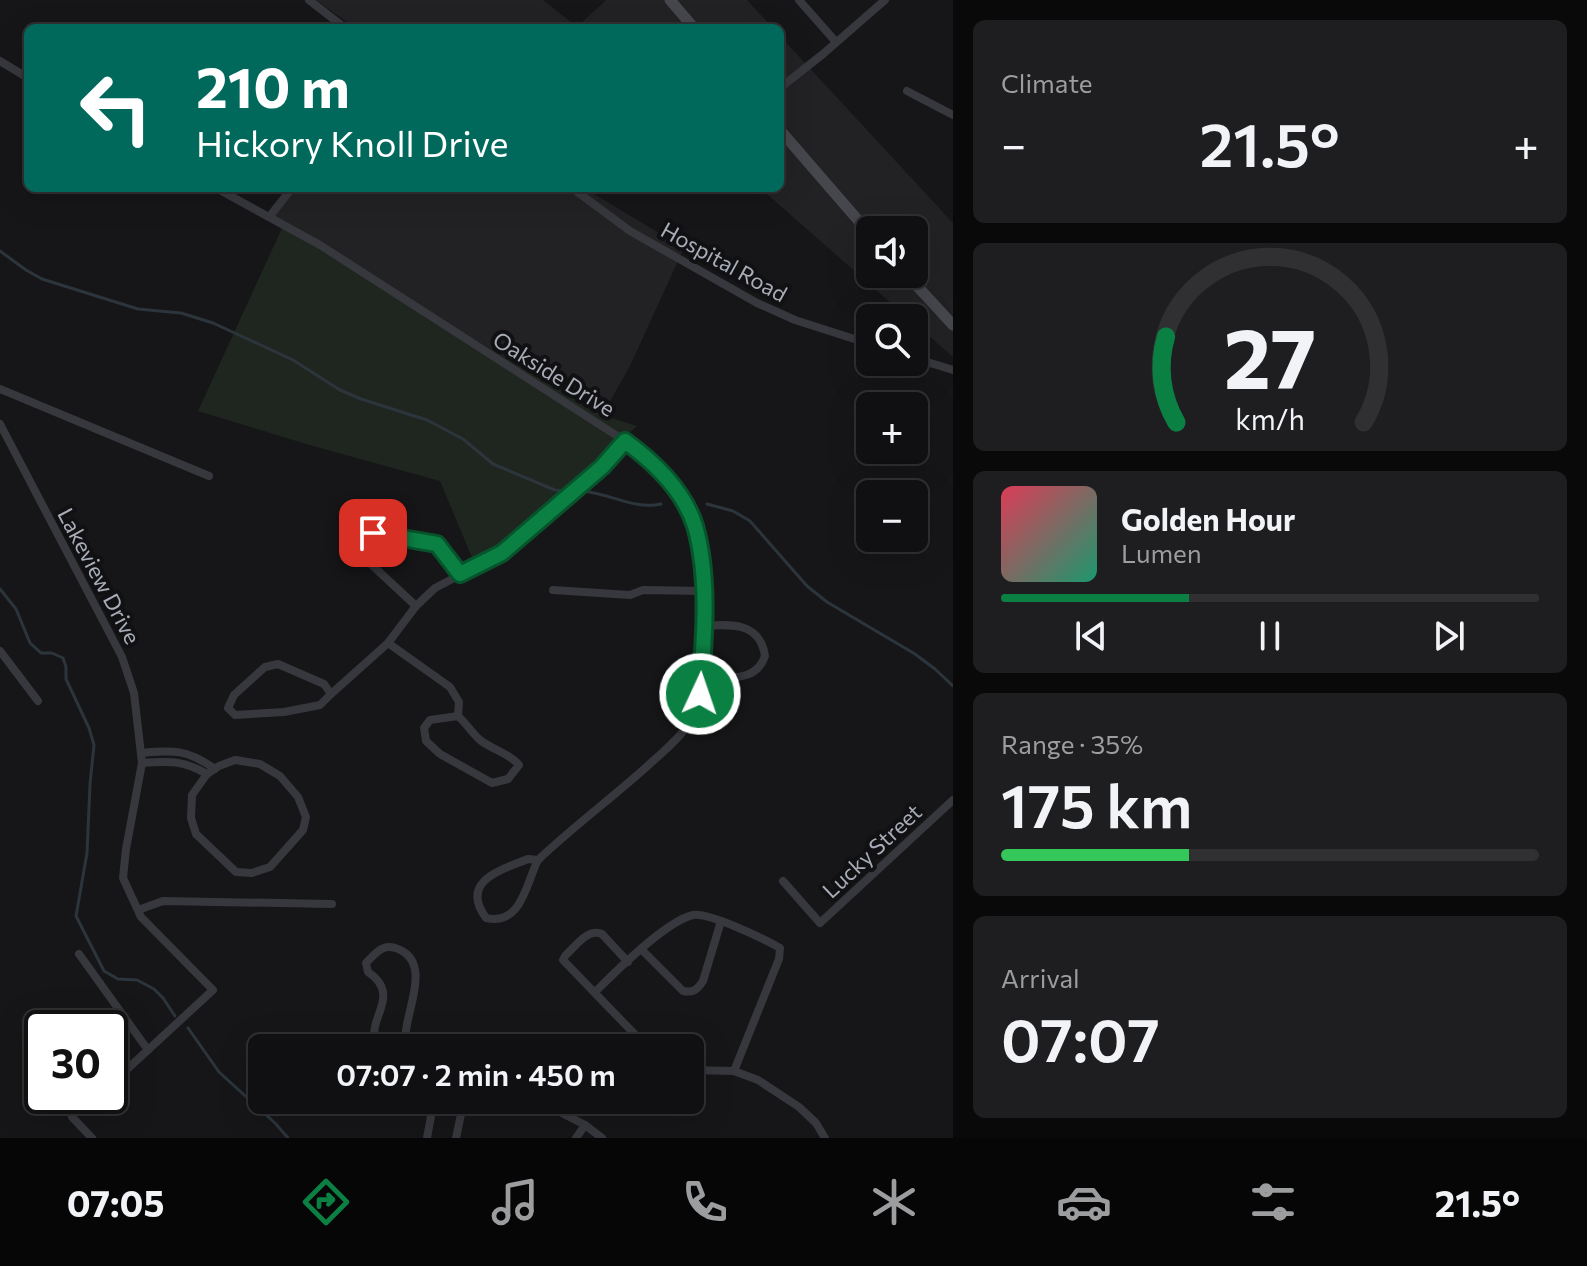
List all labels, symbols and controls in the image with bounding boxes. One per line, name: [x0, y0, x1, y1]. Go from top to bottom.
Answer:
text: 210 m: [196, 51, 350, 120]
icon: left: [64, 56, 168, 160]
text: Climate: [1001, 67, 1093, 98]
text: 21.5°: [1199, 106, 1340, 179]
text: −: [1001, 116, 1026, 170]
text: +: [1513, 116, 1539, 170]
text: Hickory Knoll Drive: [196, 120, 509, 164]
street label: Hospital Road: [657, 216, 792, 307]
map controls: [856, 216, 928, 552]
button: sound: [856, 216, 928, 288]
text: 27: [1224, 303, 1316, 405]
button: search: [856, 304, 928, 376]
street label: Oakside Drive: [488, 325, 620, 422]
button: +: [856, 392, 928, 464]
text: km/h: [1235, 401, 1305, 436]
button: −: [856, 480, 928, 552]
pin: [339, 499, 407, 567]
text: Golden Hour: [1121, 500, 1295, 537]
street label: Lakeview Drive: [52, 503, 147, 648]
icon: arrive: [351, 511, 395, 555]
text: Lumen: [1121, 537, 1202, 568]
icon: previous: [1069, 614, 1113, 658]
icon: pause: [1248, 614, 1292, 658]
icon: next: [1427, 614, 1471, 658]
position arrow: [658, 652, 742, 736]
text: Range · 35%: [1001, 728, 1143, 759]
text: 175 km: [1001, 767, 1192, 840]
street label: Lucky Street: [817, 798, 927, 903]
text: Arrival: [1001, 962, 1080, 993]
text: 07:07: [1001, 1001, 1160, 1074]
speed limit sign: 30: [24, 1010, 128, 1114]
text: 07:07 · 2 min · 450 m: [336, 1055, 616, 1092]
icon: directions: [298, 1174, 354, 1230]
icon: music: [487, 1174, 543, 1230]
icon: phone: [677, 1174, 733, 1230]
icon: climate: [866, 1174, 922, 1230]
icon: car: [1056, 1174, 1112, 1230]
icon: filters: [1245, 1174, 1301, 1230]
text: 07:05: [67, 1180, 165, 1224]
text: 21.5°: [1435, 1180, 1520, 1224]

